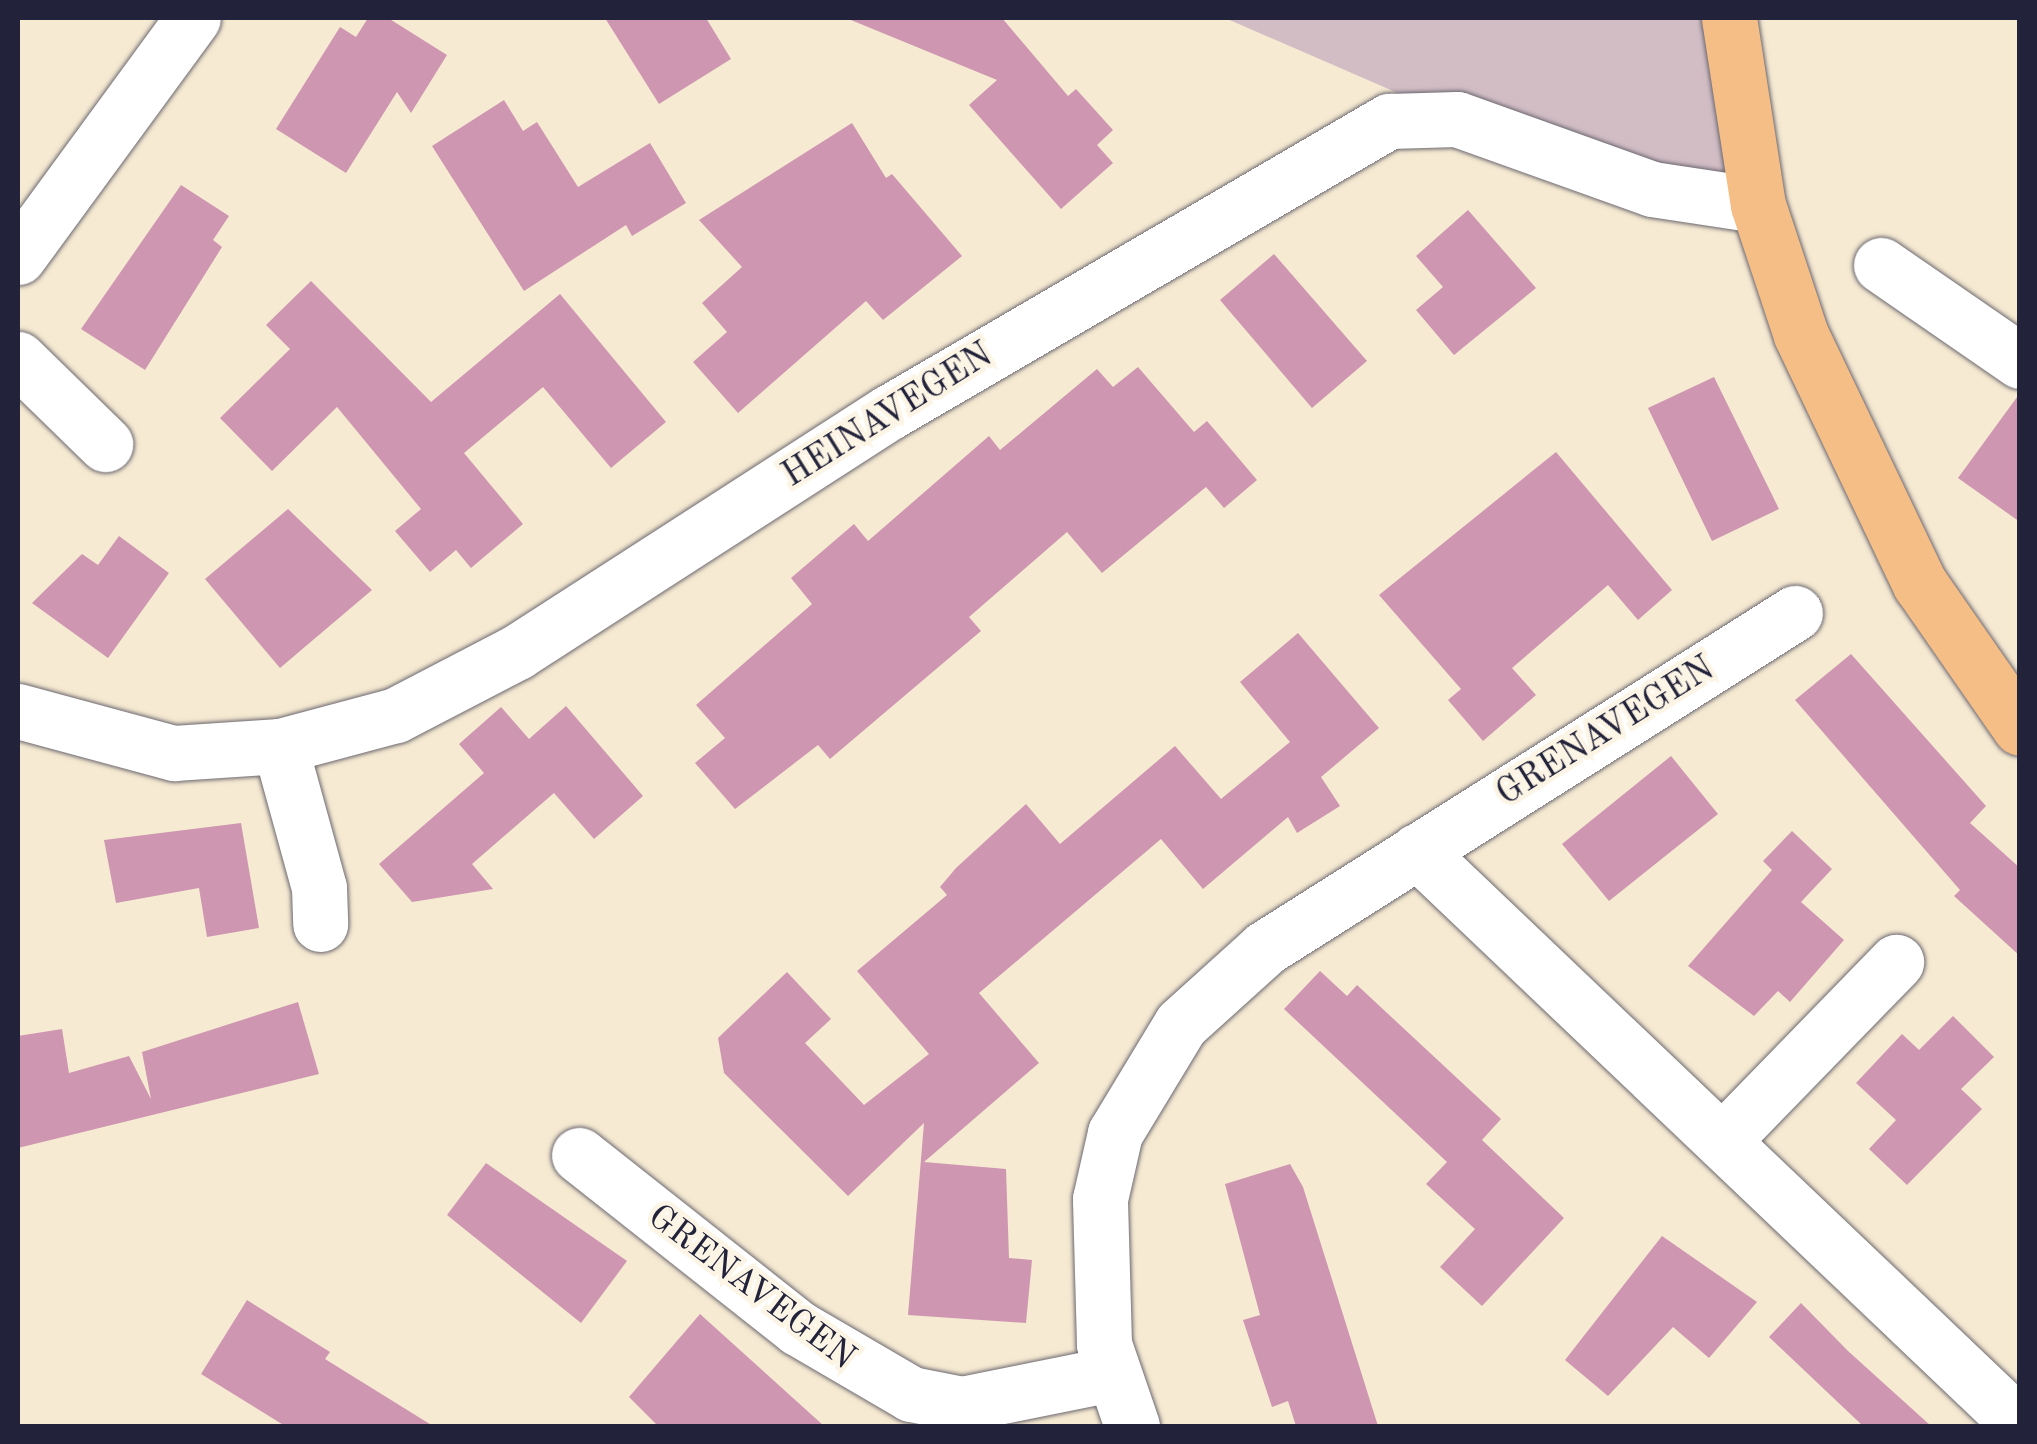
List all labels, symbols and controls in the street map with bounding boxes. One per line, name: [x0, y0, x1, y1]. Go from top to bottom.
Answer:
street label: HEINAVEGEN: [775, 335, 1001, 497]
street label: GRENAVEGEN: [1489, 648, 1723, 816]
street label: GRENAVEGEN: [639, 1196, 863, 1380]

